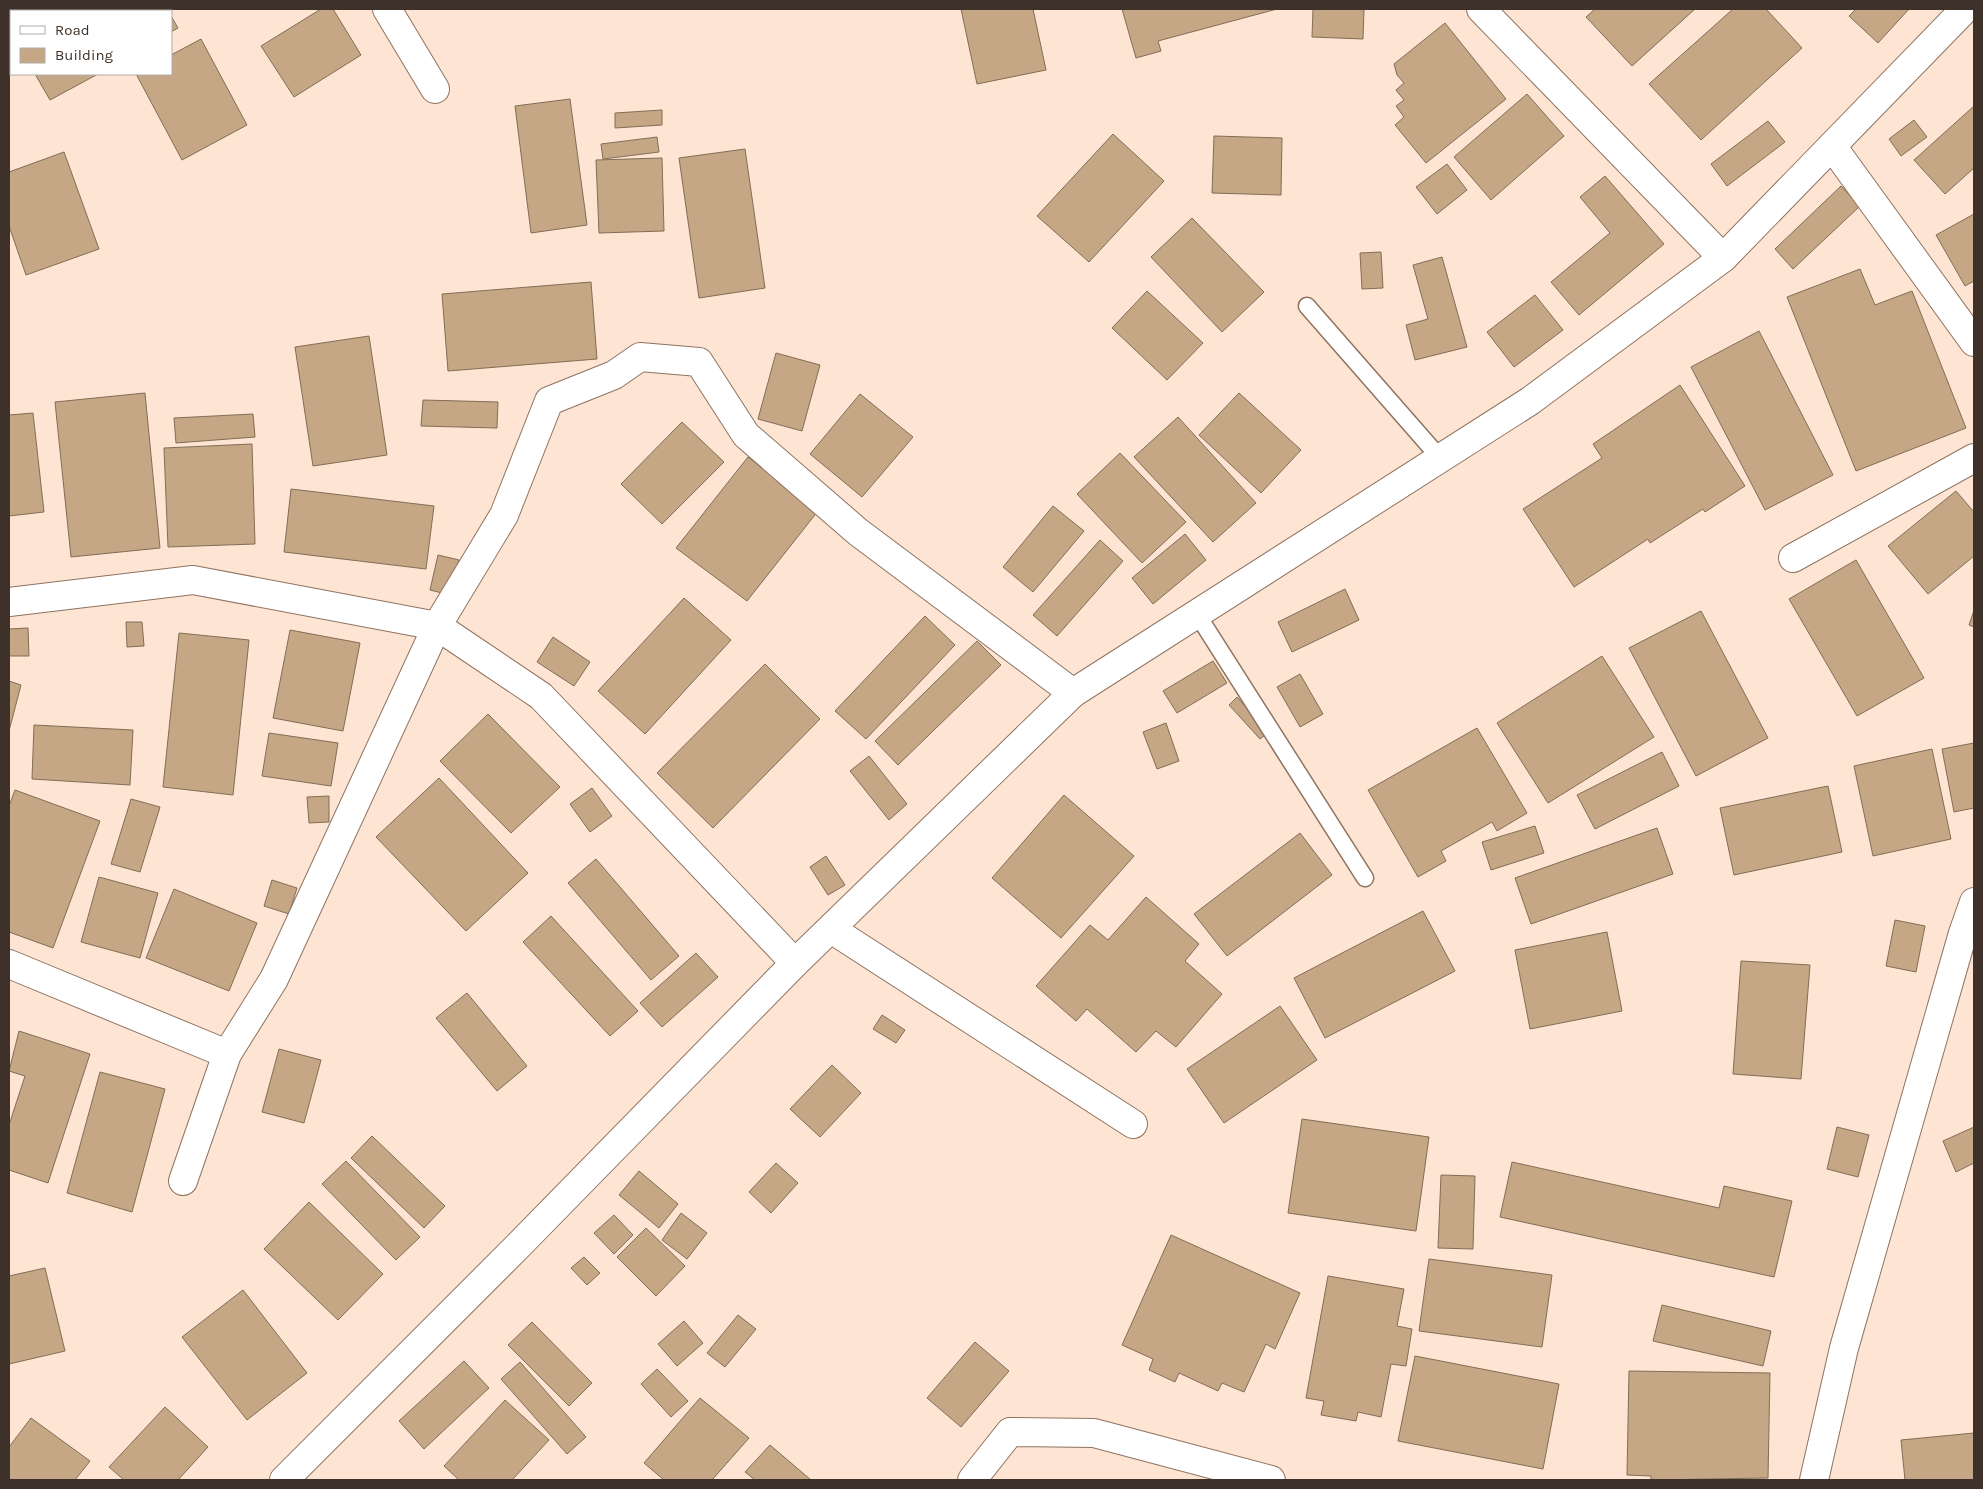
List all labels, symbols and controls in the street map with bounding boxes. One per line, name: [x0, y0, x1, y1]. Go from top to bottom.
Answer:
legend: [10, 10, 172, 75]
text: Road: [55, 21, 90, 39]
text: Building: [55, 46, 113, 64]

